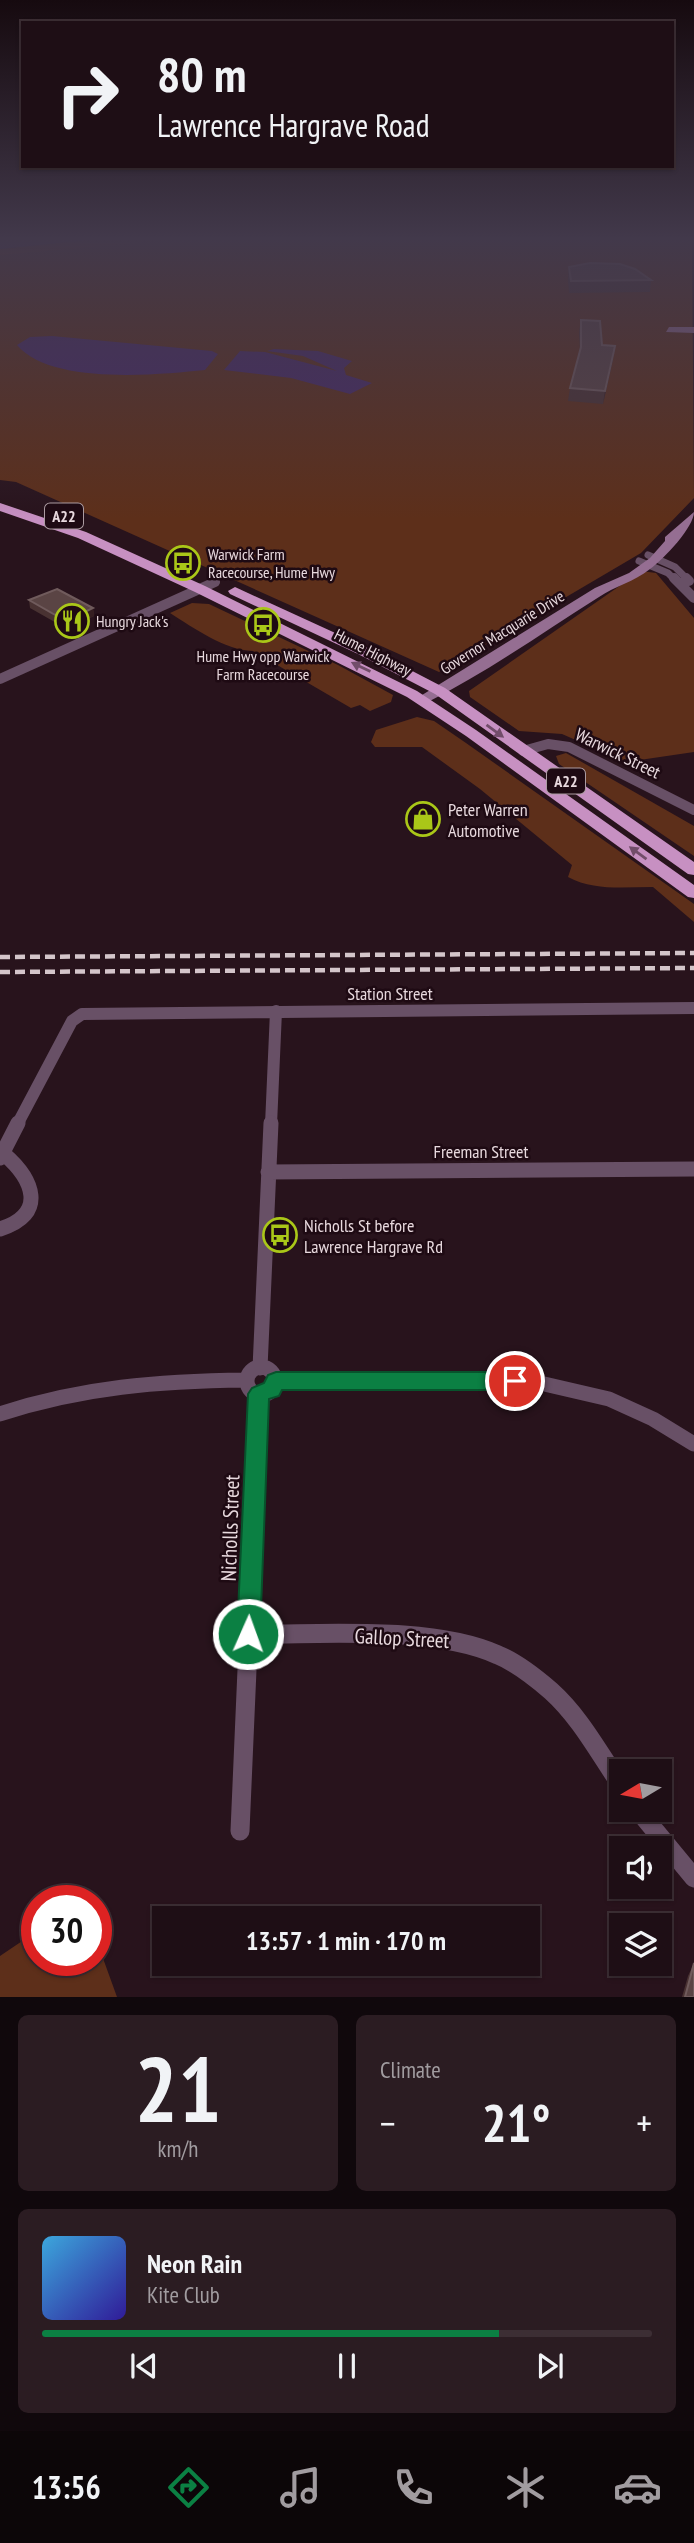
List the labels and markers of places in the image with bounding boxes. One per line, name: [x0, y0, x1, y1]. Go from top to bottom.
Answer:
bus stop icon: Warwick Farm Racecourse, Hume Hwy: [164, 544, 202, 582]
place label: Warwick Farm Racecourse, Hume Hwy: [208, 544, 335, 582]
restaurant icon: Hungry Jack's: [53, 602, 91, 640]
bus stop icon: Hume Hwy opp Warwick Farm Racecourse: [244, 606, 282, 644]
place label: Hungry Jack's: [96, 611, 168, 631]
place label: Hume Hwy opp Warwick Farm Racecourse: [197, 646, 330, 684]
place label: Peter Warren Automotive: [448, 798, 528, 842]
shop icon: Peter Warren Automotive: [404, 800, 442, 838]
place label: Nicholls St before Lawrence Hargrave Rd: [304, 1214, 443, 1258]
bus stop icon: Nicholls St before Lawrence Hargrave Rd: [261, 1216, 299, 1254]
pin: [485, 1351, 545, 1411]

